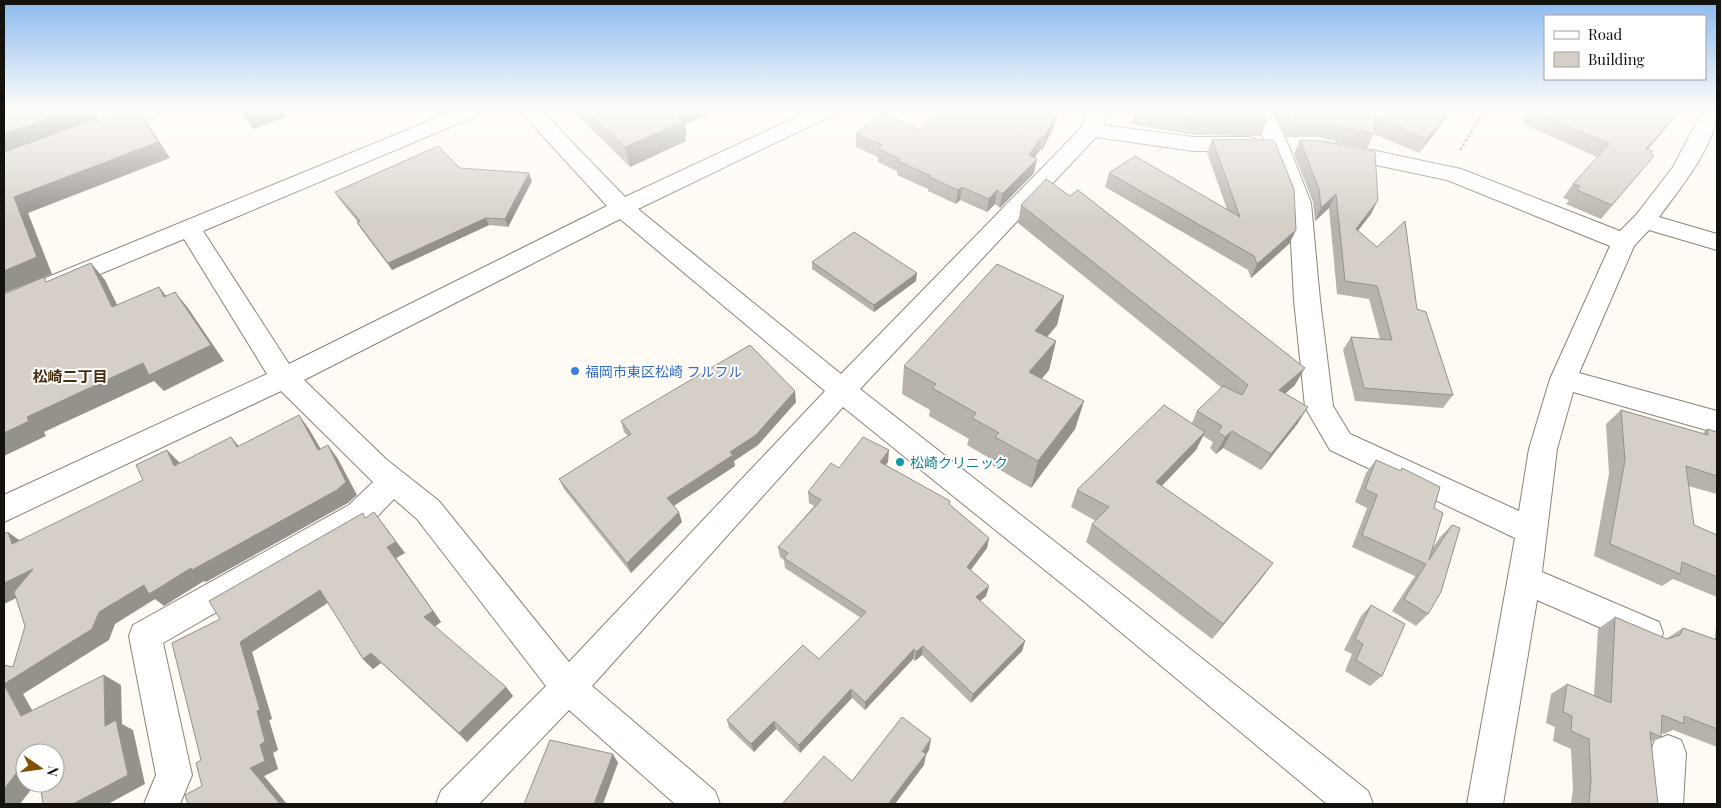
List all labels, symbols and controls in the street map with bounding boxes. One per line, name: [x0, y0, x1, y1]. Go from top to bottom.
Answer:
legend: [1544, 15, 1706, 80]
text: Road: [1588, 24, 1622, 44]
text: Building: [1588, 49, 1645, 69]
place label: 福岡市東区松崎 フルフル: [585, 362, 743, 381]
marker: 福岡市東区松崎 フルフル: [569, 365, 581, 377]
district label: 松崎二丁目: [32, 366, 108, 386]
place label: 松崎クリニック: [910, 453, 1008, 472]
marker: 松崎クリニック: [894, 456, 906, 468]
north arrow: [15, 743, 65, 793]
text: N: [43, 764, 64, 778]

